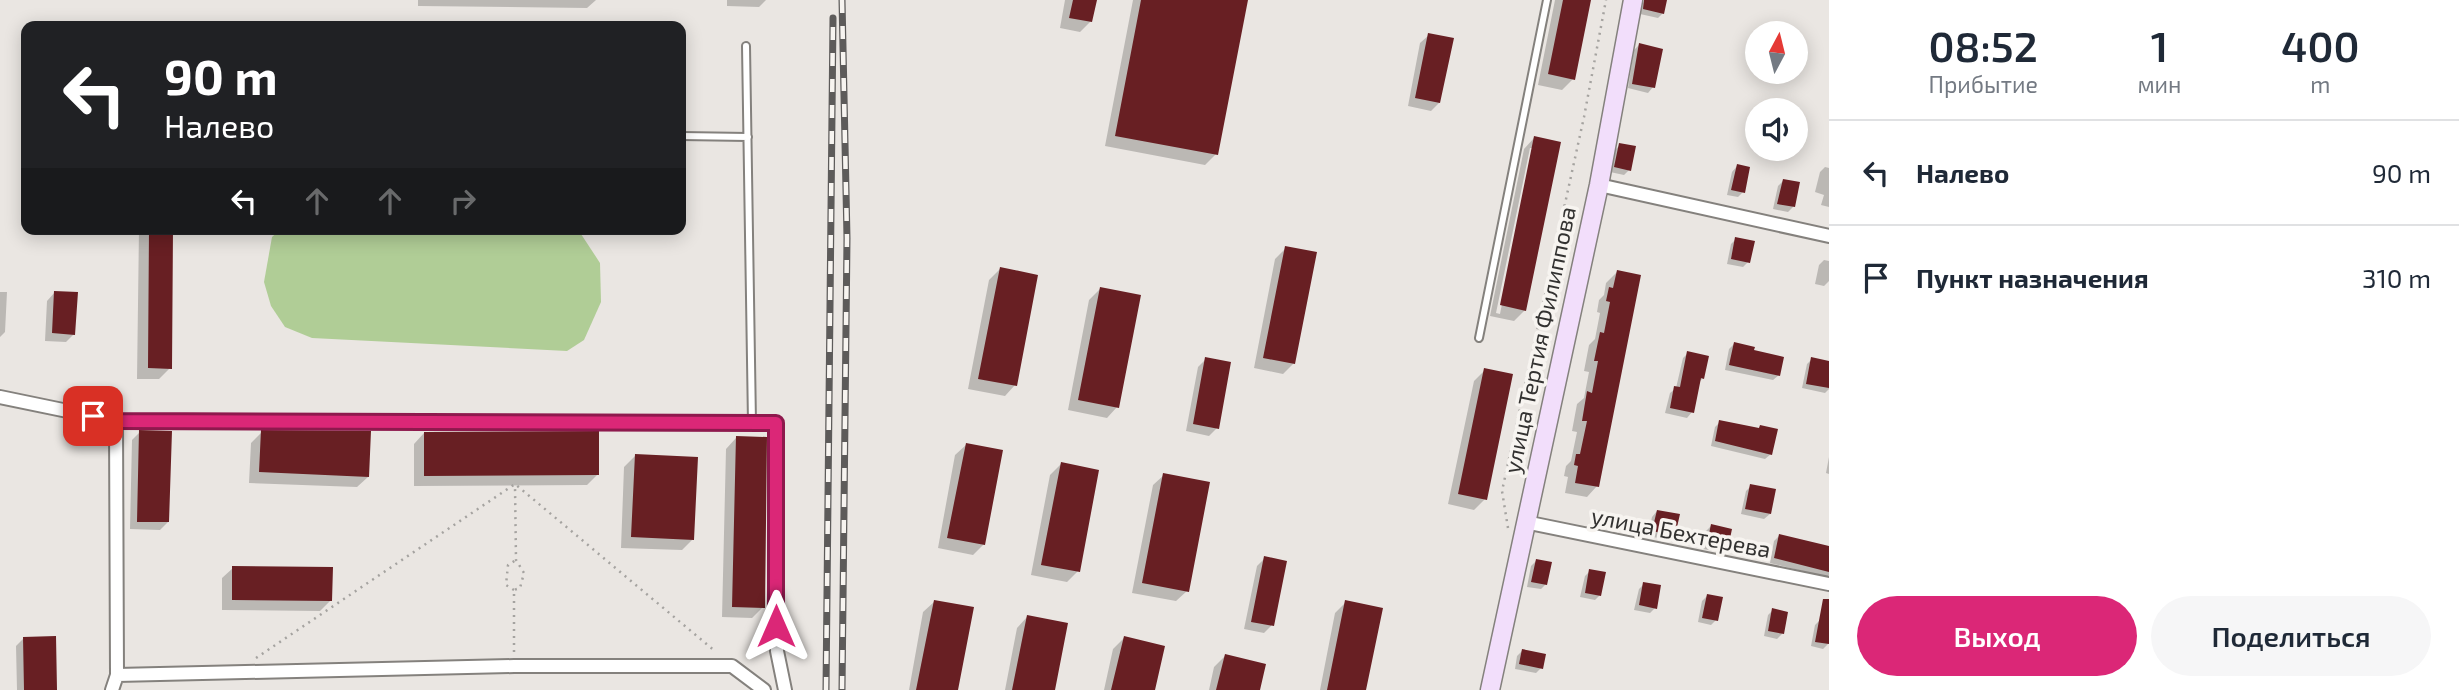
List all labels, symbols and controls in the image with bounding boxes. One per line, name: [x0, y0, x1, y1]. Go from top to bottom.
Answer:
text: 08:52: [1929, 20, 2038, 70]
text: 1: [2151, 20, 2168, 70]
text: 400: [2281, 20, 2359, 70]
north arrow: [1745, 21, 1808, 84]
map controls: [1745, 21, 1808, 161]
text: 90 m: [164, 46, 278, 105]
icon: left: [49, 49, 140, 140]
text: Прибытие: [1929, 70, 2038, 98]
text: мин: [2137, 70, 2182, 98]
text: m: [2310, 70, 2330, 98]
button: sound: [1745, 98, 1808, 161]
text: Налево: [164, 106, 274, 144]
icon: left: [1857, 154, 1895, 192]
text: Налево: [1916, 157, 2009, 188]
text: 90 m: [2372, 157, 2431, 188]
icon: left: [225, 182, 263, 220]
icon: ahead: [298, 182, 336, 220]
icon: ahead: [371, 182, 409, 220]
icon: right: [444, 182, 482, 220]
street label: улица Тертия Филиппова: [1497, 204, 1582, 476]
icon: arrive: [1857, 259, 1895, 297]
text: Пункт назначения: [1916, 262, 2149, 293]
text: 310 m: [2362, 262, 2431, 293]
pin: [63, 386, 123, 446]
icon: arrive: [74, 397, 112, 435]
street label: улица Бехтерева: [1589, 501, 1773, 564]
position arrow: [739, 589, 813, 663]
button: Выход: [1857, 596, 2137, 676]
button: Поделиться: [2151, 596, 2431, 676]

